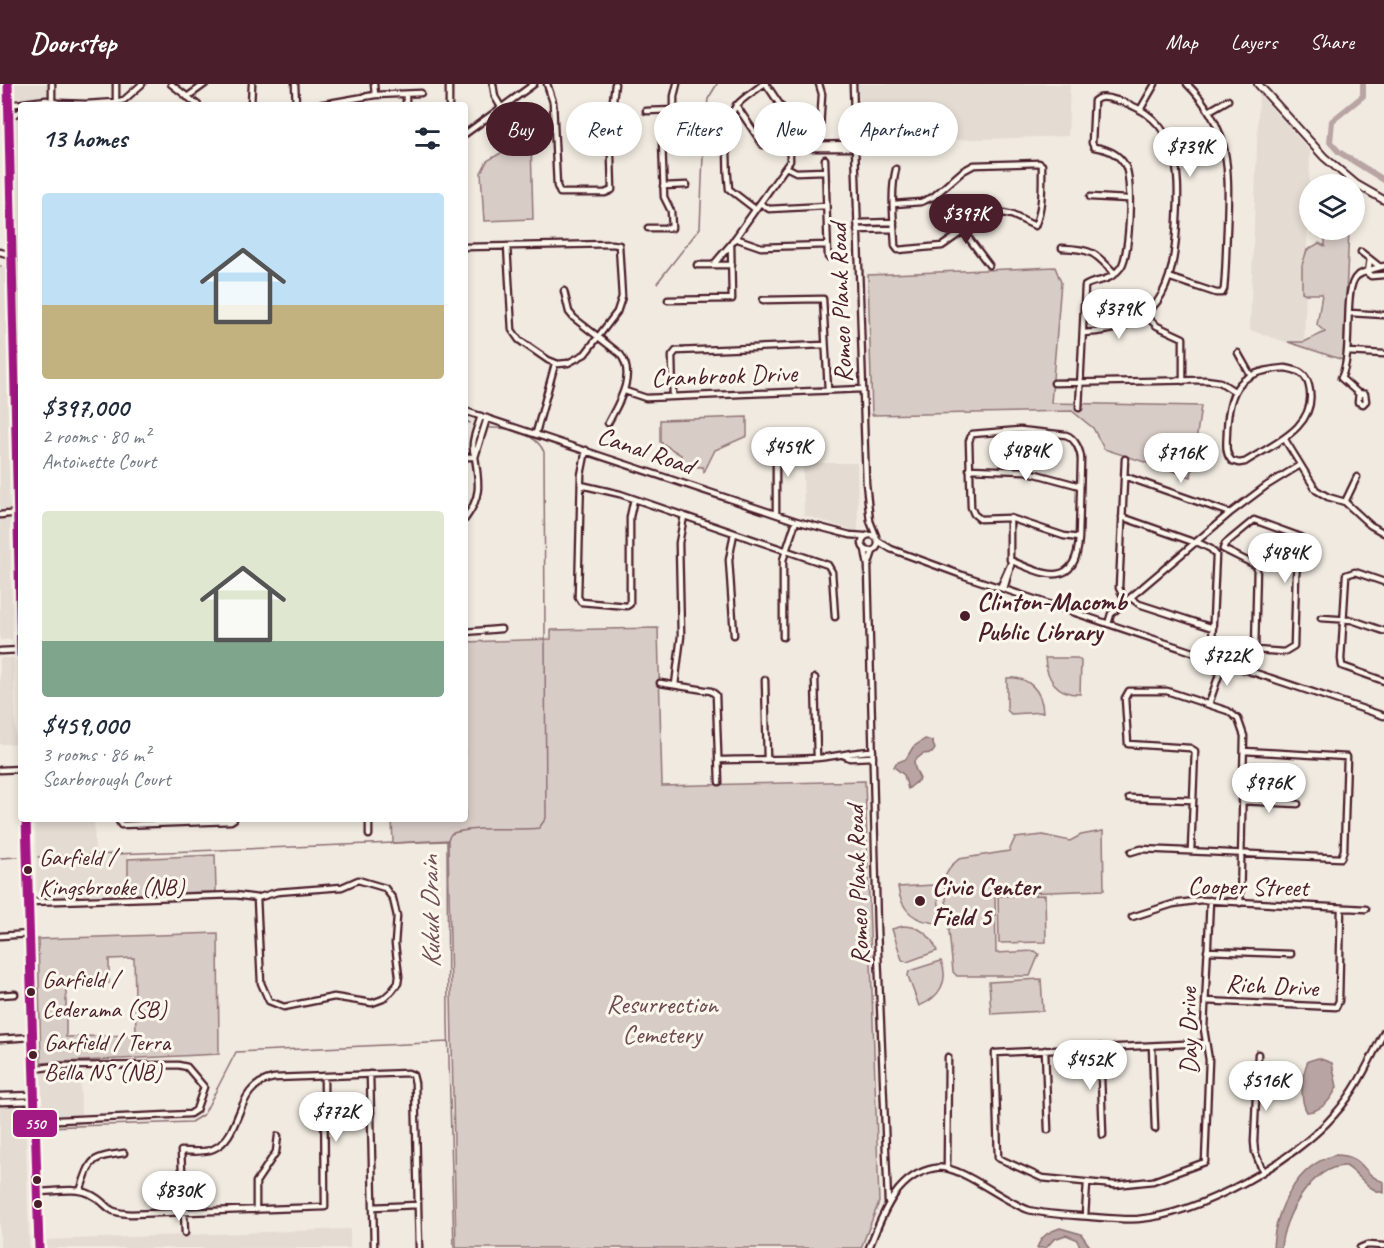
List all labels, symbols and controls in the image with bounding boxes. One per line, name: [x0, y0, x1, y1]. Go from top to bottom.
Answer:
text: Doorstep: [30, 25, 116, 60]
text: Map: [1165, 29, 1198, 55]
text: Layers: [1231, 29, 1277, 55]
text: Share: [1310, 29, 1354, 55]
chip: Buy: [486, 102, 554, 156]
chip: Rent: [566, 102, 642, 156]
chip: Filters: [654, 102, 742, 156]
chip: New: [754, 102, 826, 156]
chip: Apartment: [838, 102, 958, 156]
text: 13 homes: [42, 122, 127, 155]
icon: filters: [411, 122, 444, 155]
pin: $739K: [1148, 127, 1232, 178]
text: $739K: [1167, 134, 1213, 159]
map controls: [1299, 174, 1365, 240]
button: layers: [1299, 174, 1365, 240]
pin: $397K: [924, 194, 1008, 245]
text: $397K: [943, 201, 989, 226]
street label: Romeo Plank Road: [821, 219, 860, 383]
icon: home: [189, 232, 297, 340]
pin: $379K: [1077, 289, 1161, 340]
text: $379K: [1096, 296, 1142, 321]
street label: Cranbrook Drive: [651, 356, 799, 395]
text: $397,000: [42, 391, 129, 424]
street label: Canal Road: [593, 419, 702, 484]
text: 2 rooms · 80 m²: [42, 424, 150, 449]
pin: $459K: [746, 427, 830, 478]
pin: $484K: [984, 431, 1068, 482]
pin: $716K: [1139, 433, 1223, 484]
text: $459K: [765, 434, 811, 459]
text: $484K: [1003, 438, 1049, 463]
text: $716K: [1158, 440, 1204, 465]
text: Antoinette Court: [42, 449, 156, 474]
pin: $484K: [1243, 533, 1327, 584]
text: $484K: [1262, 540, 1308, 565]
icon: home: [189, 550, 297, 658]
place label: Clinton-Macomb Public Library: [977, 585, 1129, 648]
marker: Clinton-Macomb Public Library: [958, 609, 972, 623]
pin: $722K: [1185, 636, 1269, 687]
text: $722K: [1204, 643, 1250, 668]
text: $459,000: [42, 709, 128, 742]
text: 3 rooms · 86 m²: [42, 742, 150, 767]
pin: $976K: [1227, 763, 1311, 814]
text: Scarborough Court: [42, 767, 171, 792]
text: $976K: [1246, 770, 1292, 795]
street label: Romeo Plank Road: [838, 801, 877, 965]
place label: Garfield / Kingsbrooke (NB): [39, 842, 185, 902]
water label: Kukuk Drain: [412, 854, 448, 968]
marker: Garfield / Kingsbrooke (NB): [22, 864, 34, 876]
street label: Cooper Street: [1187, 869, 1311, 904]
place label: Civic Center Field 5: [932, 870, 1042, 933]
marker: Civic Center Field 5: [913, 894, 927, 908]
place label: Garfield / Cederama (SB): [42, 964, 167, 1024]
street label: Rich Drive: [1225, 967, 1321, 1004]
street label: Day Drive: [1171, 985, 1206, 1075]
marker: Garfield / Cederama (SB): [25, 986, 37, 998]
park label: Resurrection Cemetery: [606, 988, 719, 1051]
place label: Garfield / Terra Bella NS (NB): [44, 1027, 172, 1087]
pin: $452K: [1048, 1040, 1132, 1091]
text: $452K: [1067, 1047, 1113, 1072]
marker: Garfield / Terra Bella NS (NB): [27, 1049, 39, 1061]
pin: $516K: [1224, 1061, 1308, 1112]
text: $516K: [1243, 1068, 1289, 1093]
pin: $772K: [294, 1092, 378, 1143]
text: $772K: [313, 1099, 359, 1124]
line badge: 550: [12, 1109, 58, 1138]
text: 550: [24, 1114, 47, 1134]
pin: $830K: [137, 1171, 221, 1222]
unlabelled marker: [31, 1174, 43, 1186]
text: $830K: [156, 1178, 202, 1203]
unlabelled marker: [32, 1198, 44, 1210]

